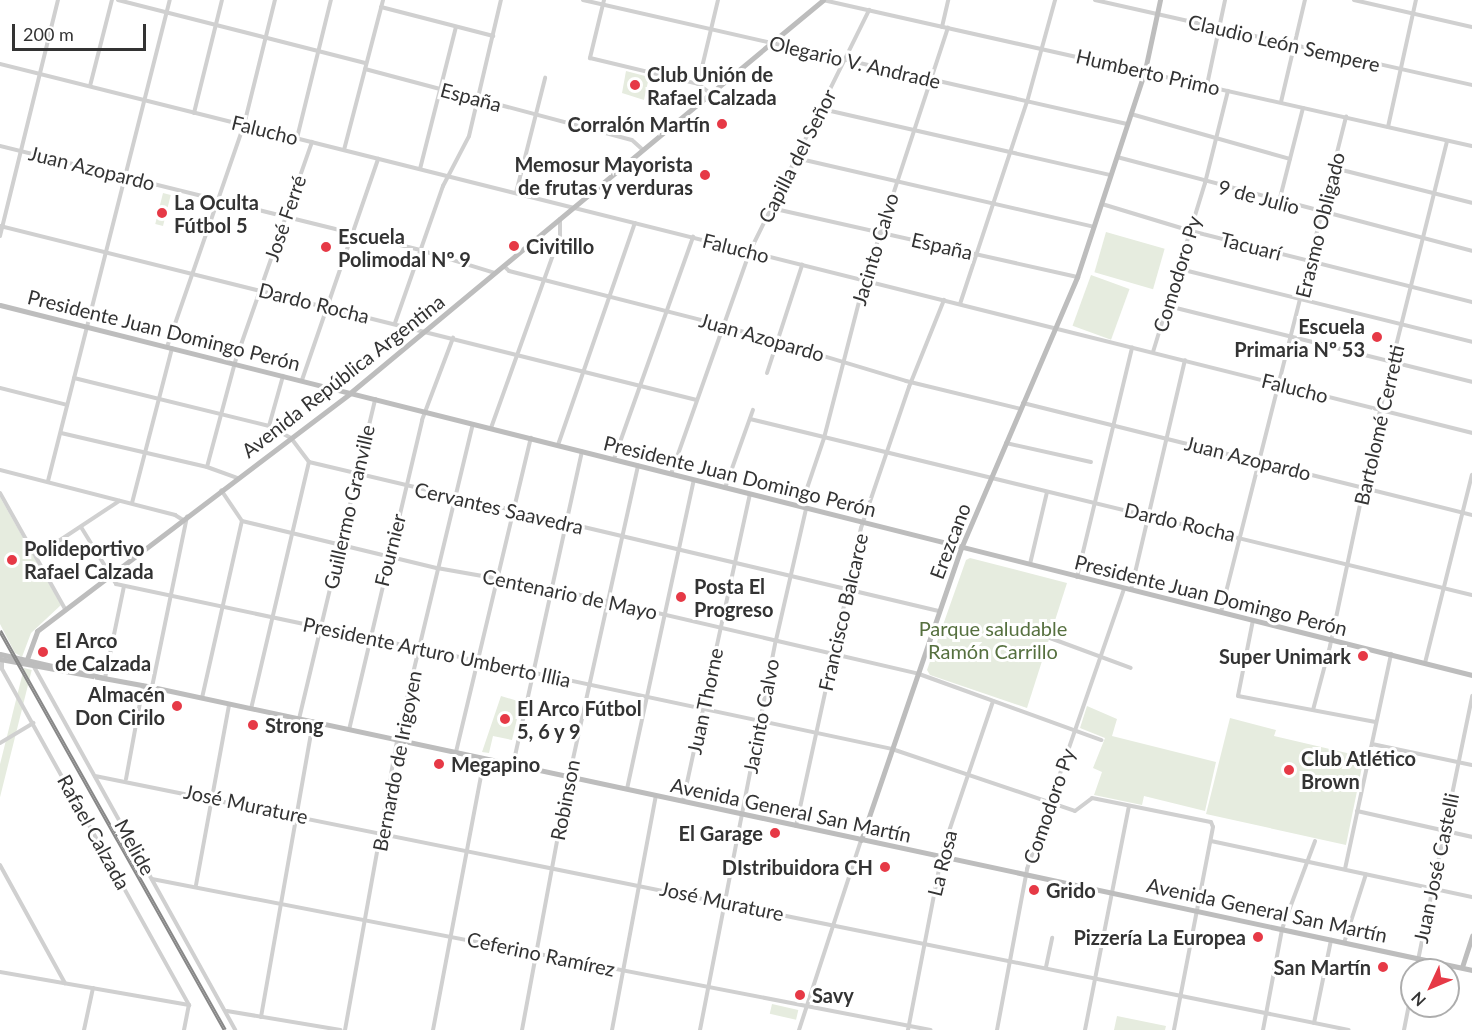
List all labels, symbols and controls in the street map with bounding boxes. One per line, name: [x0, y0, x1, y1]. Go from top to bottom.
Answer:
street label: Claudio León Sempere: [1186, 9, 1382, 77]
scale bar: [15, 12, 148, 50]
text: 200 m: [23, 23, 74, 45]
street label: Olegario V. Andrade: [766, 30, 944, 94]
street label: Humberto Primo: [1074, 44, 1222, 100]
place label: Club Unión de Rafael Calzada: [647, 62, 777, 109]
street label: España: [438, 77, 504, 117]
marker: Club Unión de Rafael Calzada: [628, 78, 642, 92]
street label: Capilla del Señor: [753, 85, 841, 227]
street label: Falucho: [229, 110, 301, 150]
place label: Corralón Martín: [568, 112, 710, 136]
marker: Corralón Martín: [715, 117, 729, 131]
street label: Juan Azopardo: [26, 141, 158, 195]
street label: Erasmo Obligado: [1290, 150, 1350, 300]
place label: Memosur Mayorista de frutas y verduras: [514, 152, 693, 199]
marker: Memosur Mayorista de frutas y verduras: [698, 168, 712, 182]
street label: José Ferré: [259, 172, 311, 264]
street label: 9 de Julio: [1215, 175, 1303, 219]
place label: La Oculta Fútbol 5: [174, 190, 259, 237]
street label: Jacinto Calvo: [847, 190, 903, 308]
marker: La Oculta Fútbol 5: [155, 206, 169, 220]
street label: Comodoro Py: [1148, 213, 1206, 335]
place label: Escuela Polimodal Nº 9: [338, 224, 471, 271]
street label: España: [909, 227, 975, 265]
street label: Tacuarí: [1218, 227, 1284, 265]
street label: Falucho: [700, 228, 772, 268]
place label: Civitillo: [526, 234, 594, 258]
marker: Civitillo: [507, 239, 521, 253]
marker: Escuela Polimodal Nº 9: [319, 240, 333, 254]
street label: Dardo Rocha: [256, 278, 372, 328]
street label: Presidente Juan Domingo Perón: [25, 284, 303, 376]
street label: Avenida República Argentina: [237, 289, 449, 463]
street label: Juan Azopardo: [696, 308, 828, 366]
place label: Escuela Primaria Nº 53: [1234, 314, 1365, 361]
marker: Escuela Primaria Nº 53: [1370, 330, 1384, 344]
street label: Bartolomé Cerretti: [1349, 343, 1409, 507]
street label: Falucho: [1259, 368, 1331, 408]
street label: Guillermo Granville: [318, 422, 380, 592]
street label: Presidente Juan Domingo Perón: [601, 430, 879, 522]
street label: Juan Azopardo: [1182, 431, 1314, 485]
street label: Cervantes Saavedra: [412, 477, 586, 539]
street label: Dardo Rocha: [1122, 498, 1238, 546]
street label: Erezcano: [925, 500, 975, 582]
street label: Fournier: [369, 511, 411, 589]
street label: Francisco Balcarce: [813, 531, 873, 693]
place label: Polideportivo Rafael Calzada: [24, 536, 154, 583]
street label: Presidente Juan Domingo Perón: [1072, 549, 1350, 641]
marker: Polideportivo Rafael Calzada: [5, 553, 19, 567]
street label: Centenario de Mayo: [480, 564, 660, 624]
place label: Posta El Progreso: [694, 574, 773, 621]
marker: Posta El Progreso: [672, 588, 690, 606]
street label: Presidente Arturo Umberto Illia: [301, 612, 573, 692]
park label: Parque saludable Ramón Carrillo: [919, 617, 1067, 664]
place label: El Arco de Calzada: [55, 628, 151, 675]
place label: Super Unimark: [1219, 644, 1351, 668]
marker: El Arco de Calzada: [36, 645, 50, 659]
street label: Juan Thorne: [682, 645, 728, 757]
marker: Super Unimark: [1356, 649, 1370, 663]
street label: Jacinto Calvo: [738, 657, 784, 775]
street label: Bernardo de Irigoyen: [368, 669, 426, 853]
place label: Almacén Don Cirilo: [75, 682, 165, 729]
place label: El Arco Fútbol 5, 6 y 9: [517, 696, 642, 743]
marker: Almacén Don Cirilo: [170, 699, 184, 713]
marker: El Arco Fútbol 5, 6 y 9: [498, 712, 512, 726]
place label: Strong: [265, 713, 323, 737]
marker: Strong: [246, 718, 260, 732]
street label: Comodoro Py: [1018, 745, 1080, 867]
place label: Club Atlético Brown: [1301, 746, 1417, 793]
place label: Megapino: [451, 752, 540, 776]
marker: Megapino: [432, 757, 446, 771]
street label: Robinson: [545, 758, 585, 842]
marker: Club Atlético Brown: [1282, 763, 1296, 777]
street label: Rafael Calzada: [53, 770, 135, 894]
street label: Avenida General San Martín: [669, 773, 913, 847]
street label: José Murature: [182, 779, 310, 829]
street label: Juan José Castelli: [1408, 791, 1464, 945]
street label: Melide: [110, 815, 160, 879]
place label: El Garage: [679, 821, 763, 845]
marker: El Garage: [768, 826, 782, 840]
street label: La Rosa: [922, 828, 962, 898]
place label: DIstribuidora CH: [722, 855, 873, 879]
marker: DIstribuidora CH: [878, 860, 892, 874]
street label: Avenida General San Martín: [1145, 873, 1389, 947]
street label: José Murature: [658, 876, 786, 926]
place label: Grido: [1046, 878, 1096, 902]
marker: Grido: [1027, 883, 1041, 897]
place label: Pizzería La Europea: [1073, 925, 1246, 949]
street label: Ceferino Ramírez: [465, 927, 617, 981]
marker: Pizzería La Europea: [1251, 930, 1265, 944]
place label: San Martín: [1273, 955, 1371, 979]
north arrow: [1400, 958, 1460, 1018]
marker: San Martín: [1376, 960, 1390, 974]
place label: Savy: [812, 983, 854, 1007]
marker: Savy: [793, 988, 807, 1002]
text: N: [1407, 988, 1429, 1011]

